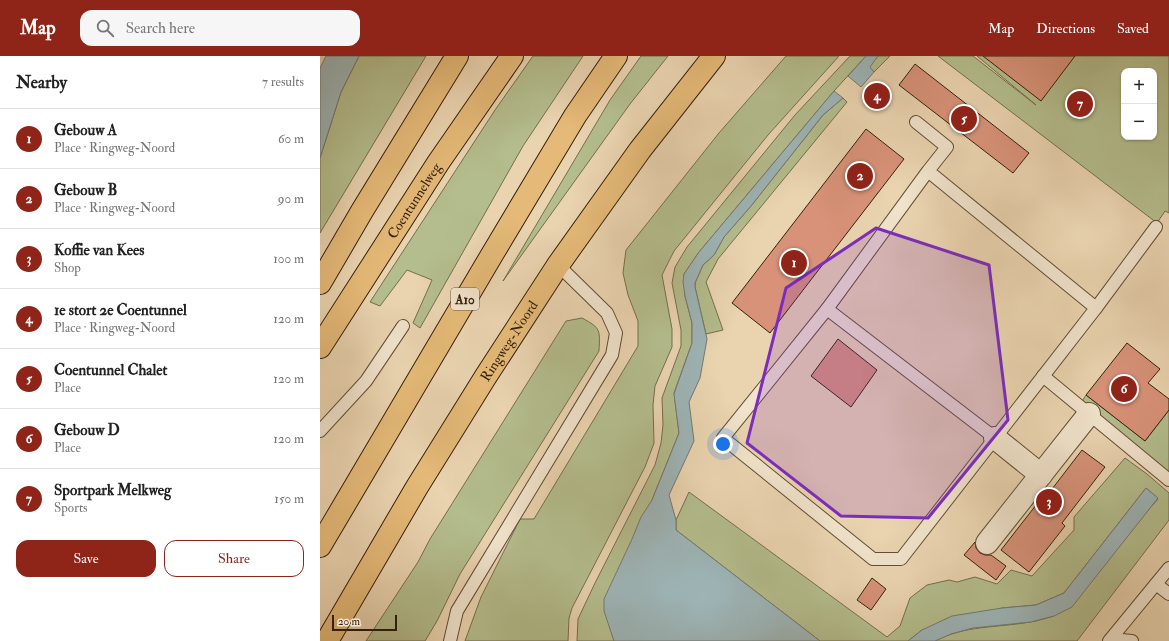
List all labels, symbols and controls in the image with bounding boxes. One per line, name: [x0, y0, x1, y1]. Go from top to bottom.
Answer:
search box: [80, 10, 360, 46]
text: Map: [20, 16, 56, 40]
icon: search: [94, 17, 116, 39]
text: Search here: [126, 19, 195, 38]
text: Map: [988, 20, 1014, 37]
text: Directions: [1036, 20, 1095, 37]
text: Saved: [1117, 20, 1149, 37]
map controls: [1121, 68, 1157, 140]
button: +: [1121, 68, 1157, 104]
text: Nearby: [16, 72, 67, 93]
text: 7 results: [262, 74, 304, 90]
pin: 4: [864, 81, 890, 111]
pin: 7: [1067, 89, 1093, 119]
pin: 5: [951, 104, 977, 134]
button: −: [1121, 104, 1157, 140]
text: Gebouw A: [54, 121, 117, 140]
text: 1: [27, 131, 31, 147]
text: 60 m: [278, 131, 304, 147]
text: Place · Ringweg-Noord: [54, 140, 175, 156]
street label: Coentunnelweg: [384, 159, 446, 242]
pin: 2: [847, 161, 873, 191]
text: Gebouw B: [54, 181, 117, 200]
text: 2: [26, 191, 32, 207]
text: 90 m: [278, 191, 304, 207]
text: Place · Ringweg-Noord: [54, 200, 175, 216]
text: Koffie van Kees: [54, 241, 144, 260]
pin: 1: [781, 248, 807, 278]
text: 3: [27, 251, 32, 267]
text: 100 m: [273, 251, 304, 267]
text: Shop: [54, 260, 81, 276]
road number: A10: [451, 288, 479, 310]
street label: Ringweg-Noord: [477, 297, 542, 385]
text: 1e stort 2e Coentunnel: [54, 301, 187, 320]
text: 4: [25, 311, 33, 327]
text: 120 m: [273, 311, 304, 327]
text: Place · Ringweg-Noord: [54, 320, 175, 336]
text: Coentunnel Chalet: [54, 361, 167, 380]
text: 5: [26, 371, 32, 387]
text: 120 m: [273, 371, 304, 387]
pin: 6: [1111, 374, 1137, 404]
text: Place: [54, 380, 81, 396]
text: Gebouw D: [54, 421, 120, 440]
text: 6: [26, 431, 32, 447]
text: 120 m: [273, 431, 304, 447]
your location: [713, 434, 733, 454]
text: Place: [54, 440, 81, 456]
text: Sportpark Melkweg: [54, 481, 171, 500]
pin: 3: [1036, 487, 1062, 517]
text: 7: [26, 491, 32, 507]
text: 150 m: [274, 491, 304, 507]
text: Sports: [54, 500, 88, 516]
button: Save: [16, 540, 156, 577]
button: Share: [164, 540, 304, 577]
scale bar: [332, 613, 397, 632]
text: 20 m: [338, 615, 360, 628]

